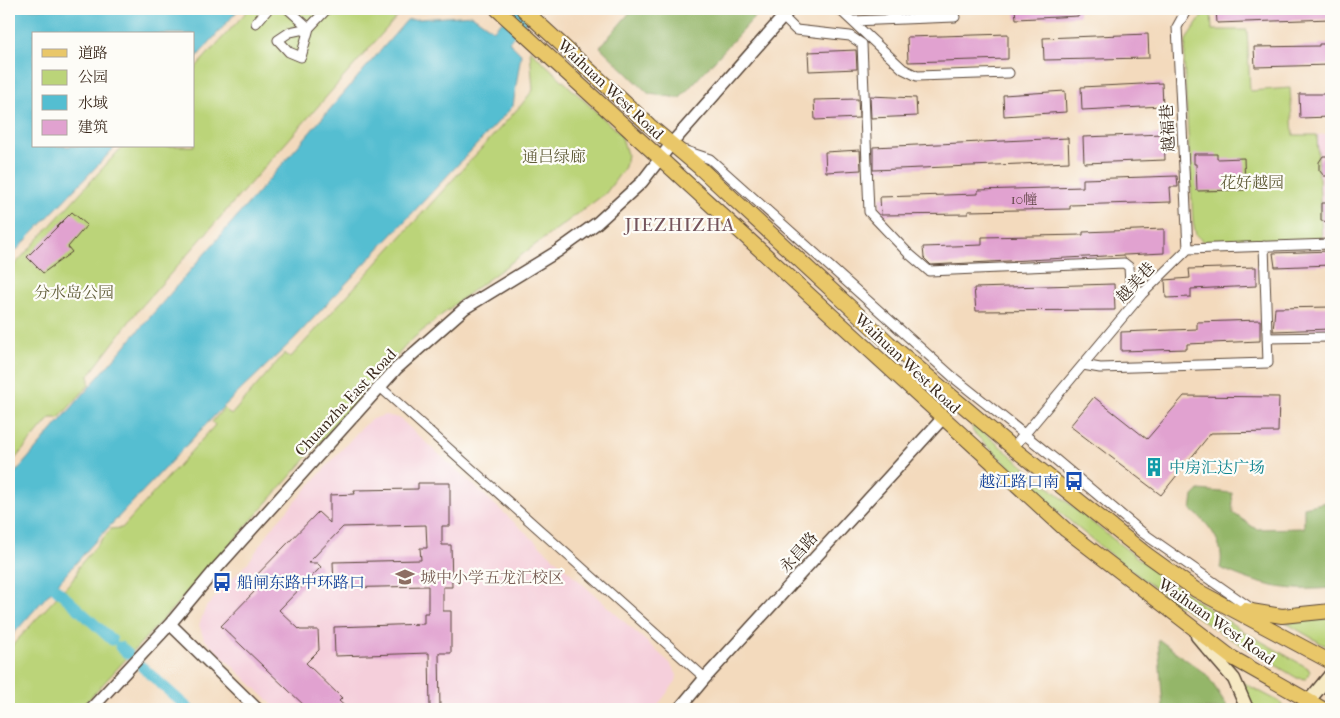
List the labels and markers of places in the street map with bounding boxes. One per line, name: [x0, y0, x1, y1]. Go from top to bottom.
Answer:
building icon: 中房汇达广场: [1143, 456, 1165, 478]
place label: 中房汇达广场: [1169, 458, 1265, 477]
bus stop icon: 越江路口南: [1063, 470, 1085, 492]
place label: 越江路口南: [979, 472, 1059, 491]
school or university icon: 城中小学五龙汇校区: [394, 566, 416, 588]
place label: 城中小学五龙汇校区: [420, 568, 564, 587]
bus stop icon: 船闸东路中环路口: [211, 571, 233, 593]
place label: 船闸东路中环路口: [237, 573, 365, 592]

